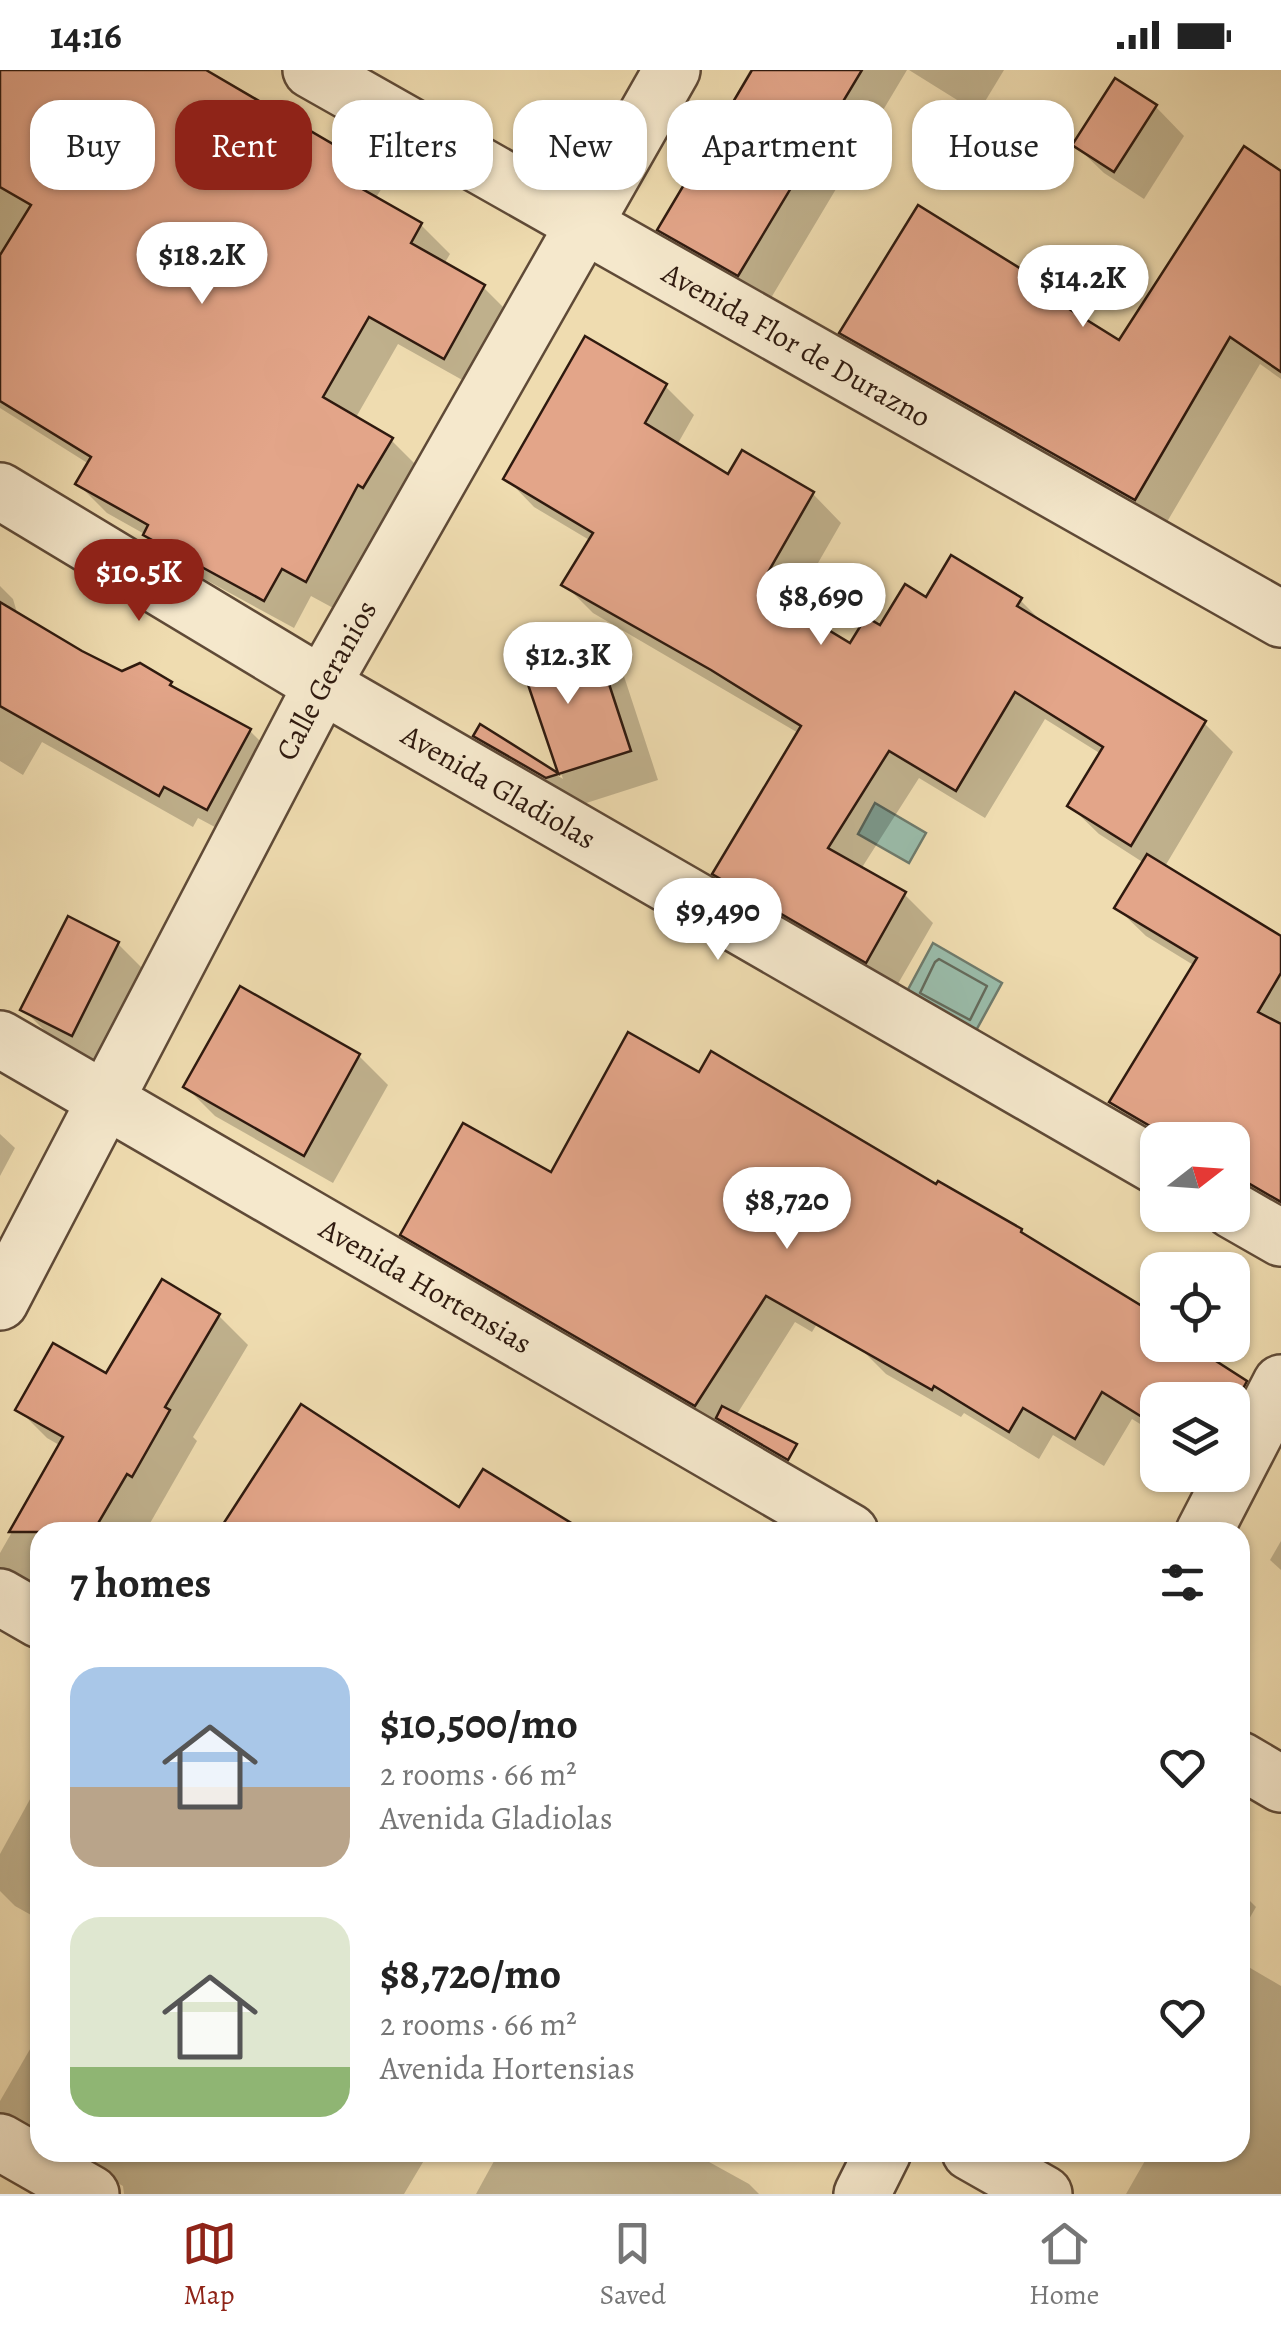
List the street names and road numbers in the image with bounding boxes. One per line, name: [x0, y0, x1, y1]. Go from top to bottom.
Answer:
street label: Avenida Flor de Durazno: [654, 252, 938, 437]
street label: Calle Geranios: [266, 593, 386, 767]
street label: Avenida Gladiolas: [393, 715, 603, 859]
street label: Avenida Hortensias: [311, 1208, 539, 1363]

